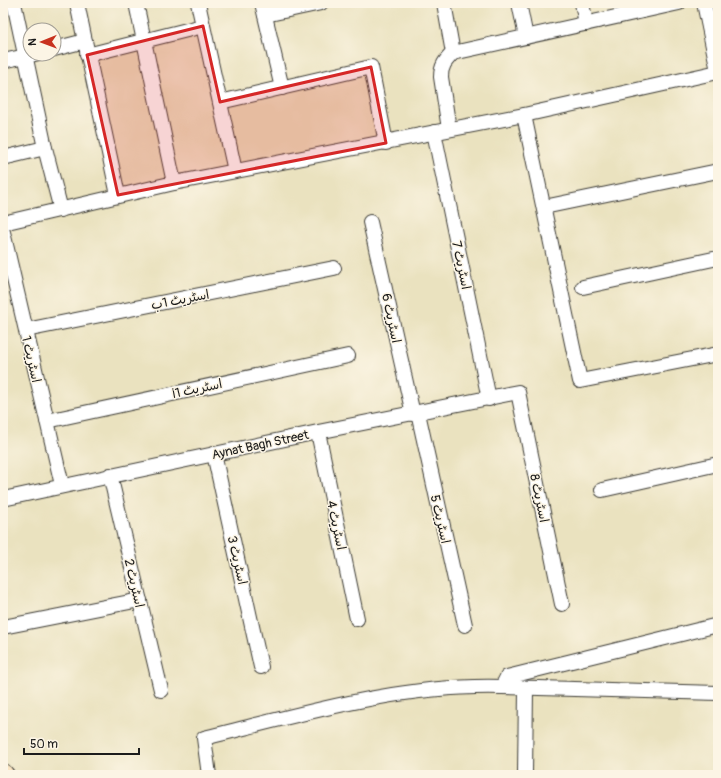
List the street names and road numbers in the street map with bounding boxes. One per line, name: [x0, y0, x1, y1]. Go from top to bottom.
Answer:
street label: اسٹریٹ 7: [448, 239, 474, 291]
street label: اسٹریٹ 1ب: [150, 286, 211, 313]
street label: اسٹریٹ 6: [378, 292, 404, 344]
street label: اسٹریٹ 1: [18, 334, 44, 384]
street label: اسٹریٹ 1ا: [171, 376, 224, 402]
street label: Aynat Bagh Street: [210, 427, 311, 463]
street label: اسٹریٹ 8: [526, 473, 552, 524]
street label: اسٹریٹ 5: [427, 493, 453, 545]
street label: اسٹریٹ 4: [323, 499, 349, 551]
street label: اسٹریٹ 3: [224, 534, 250, 586]
street label: اسٹریٹ 2: [121, 557, 147, 609]

